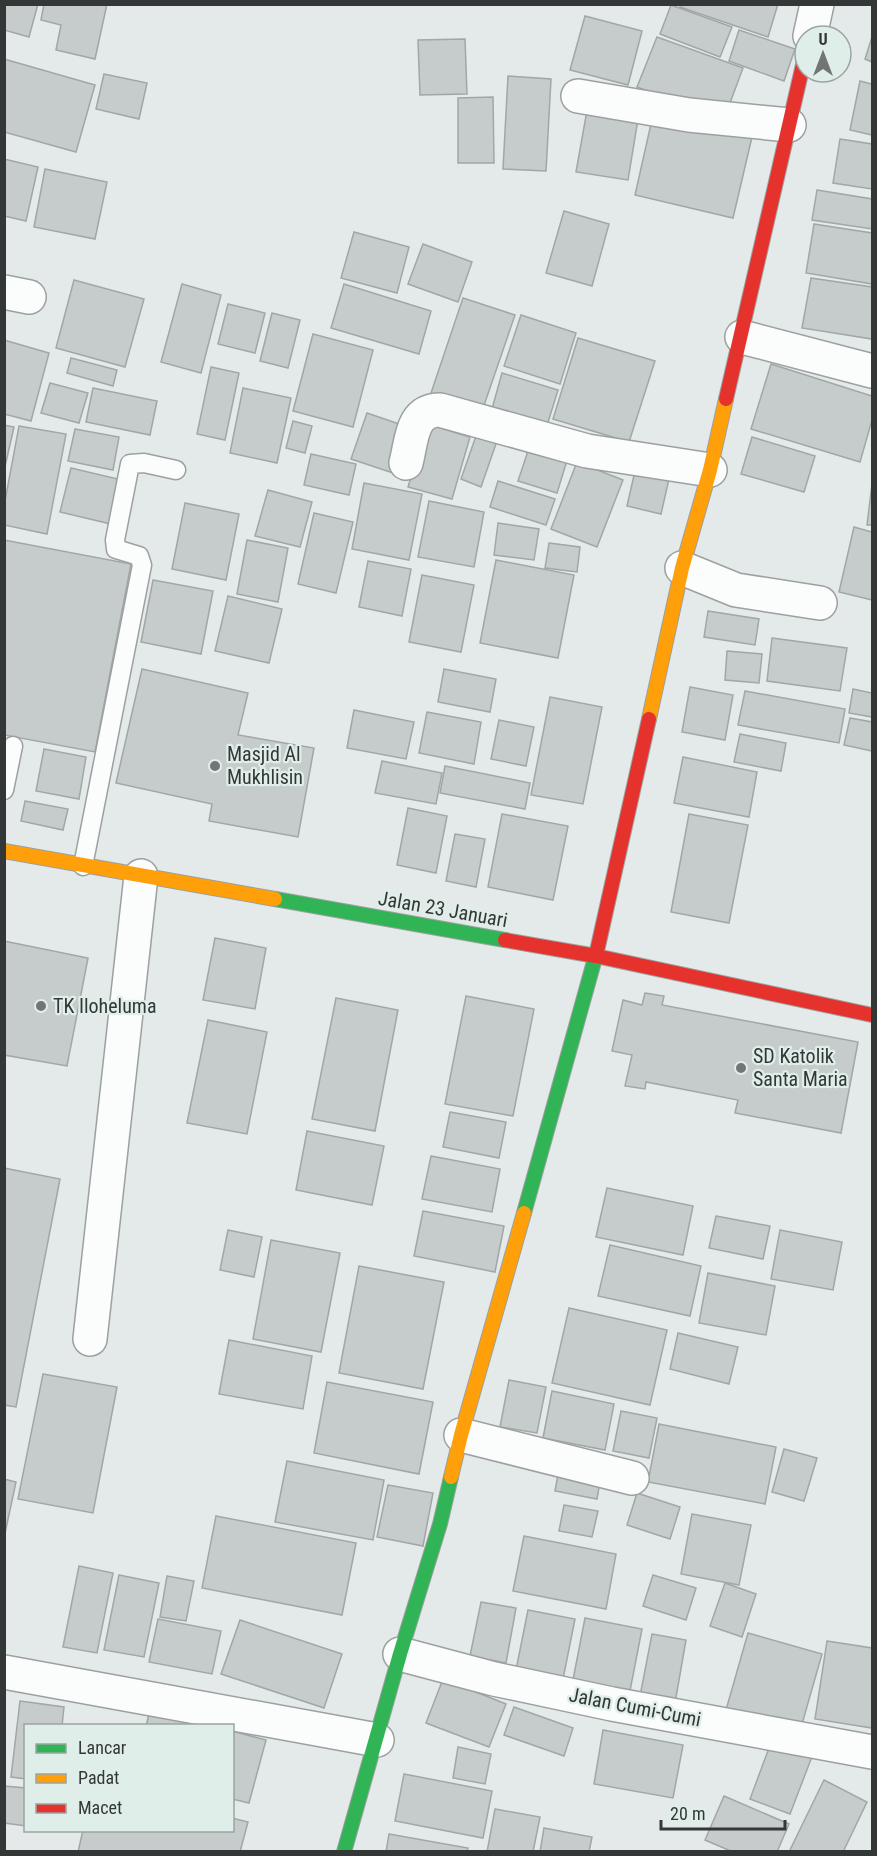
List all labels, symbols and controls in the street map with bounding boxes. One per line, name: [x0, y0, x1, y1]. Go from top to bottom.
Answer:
north arrow: [793, 24, 853, 84]
text: U: [818, 30, 828, 49]
place label: Masjid Al Mukhlisin: [227, 742, 303, 789]
marker: Masjid Al Mukhlisin: [208, 759, 222, 773]
street label: Jalan 23 Januari: [376, 886, 510, 932]
place label: TK Iloheluma: [53, 994, 156, 1018]
marker: TK Iloheluma: [34, 999, 48, 1013]
place label: SD Katolik Santa Maria: [753, 1044, 848, 1091]
marker: SD Katolik Santa Maria: [734, 1061, 748, 1075]
street label: Jalan Cumi-Cumi: [567, 1682, 703, 1732]
legend: [24, 1724, 234, 1832]
text: Lancar: [78, 1737, 127, 1758]
text: Padat: [78, 1767, 119, 1788]
scale bar: [661, 1793, 786, 1831]
text: Macet: [78, 1797, 122, 1818]
text: 20 m: [670, 1803, 705, 1824]

